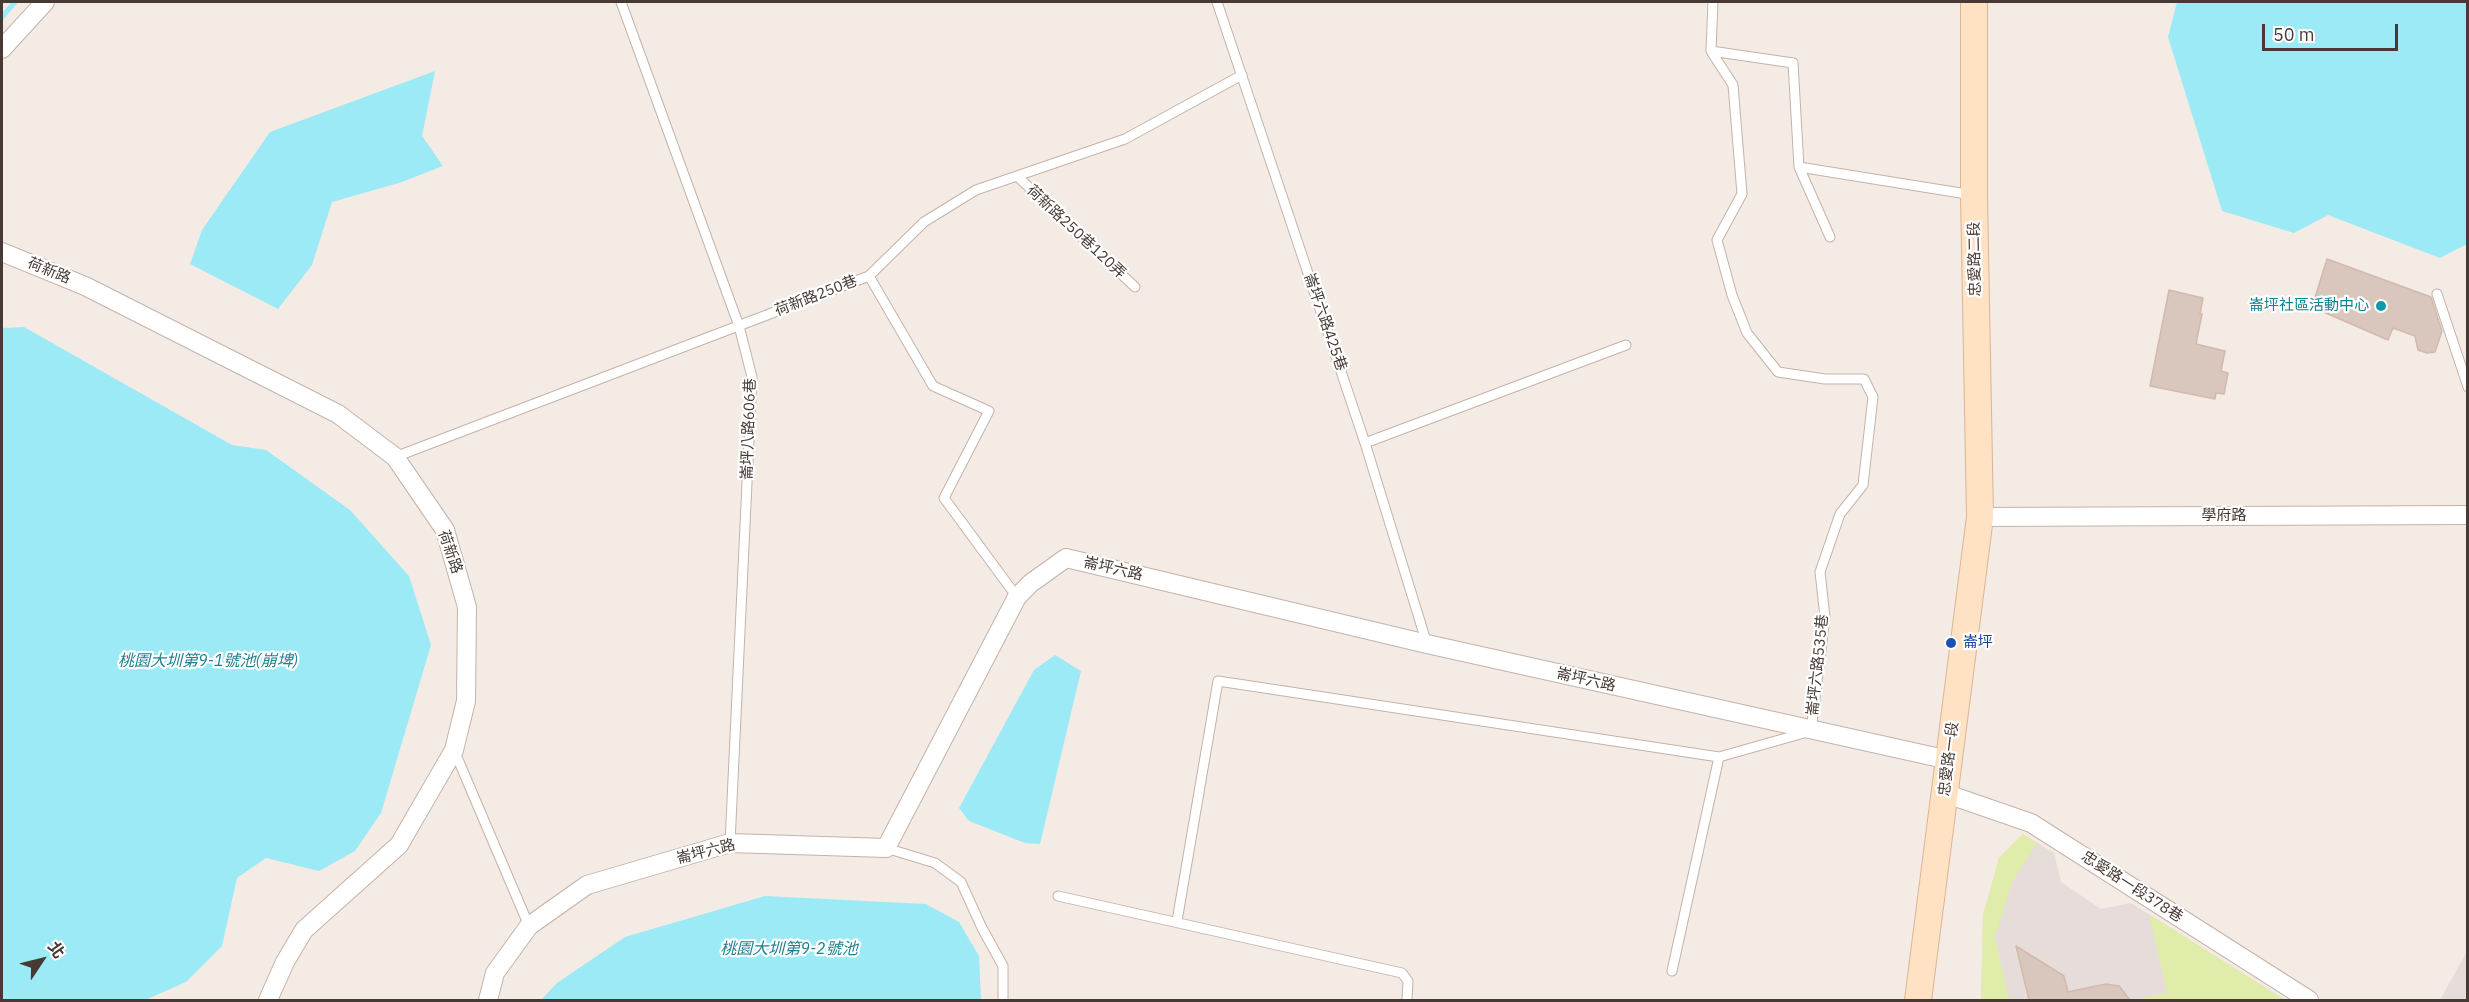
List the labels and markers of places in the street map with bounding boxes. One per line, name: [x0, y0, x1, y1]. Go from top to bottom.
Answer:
place label: 崙坪社區活動中心: [2249, 297, 2369, 315]
marker: 崙坪社區活動中心: [2374, 299, 2388, 313]
place label: 崙坪: [1963, 634, 1993, 652]
marker: 崙坪: [1944, 636, 1958, 650]

